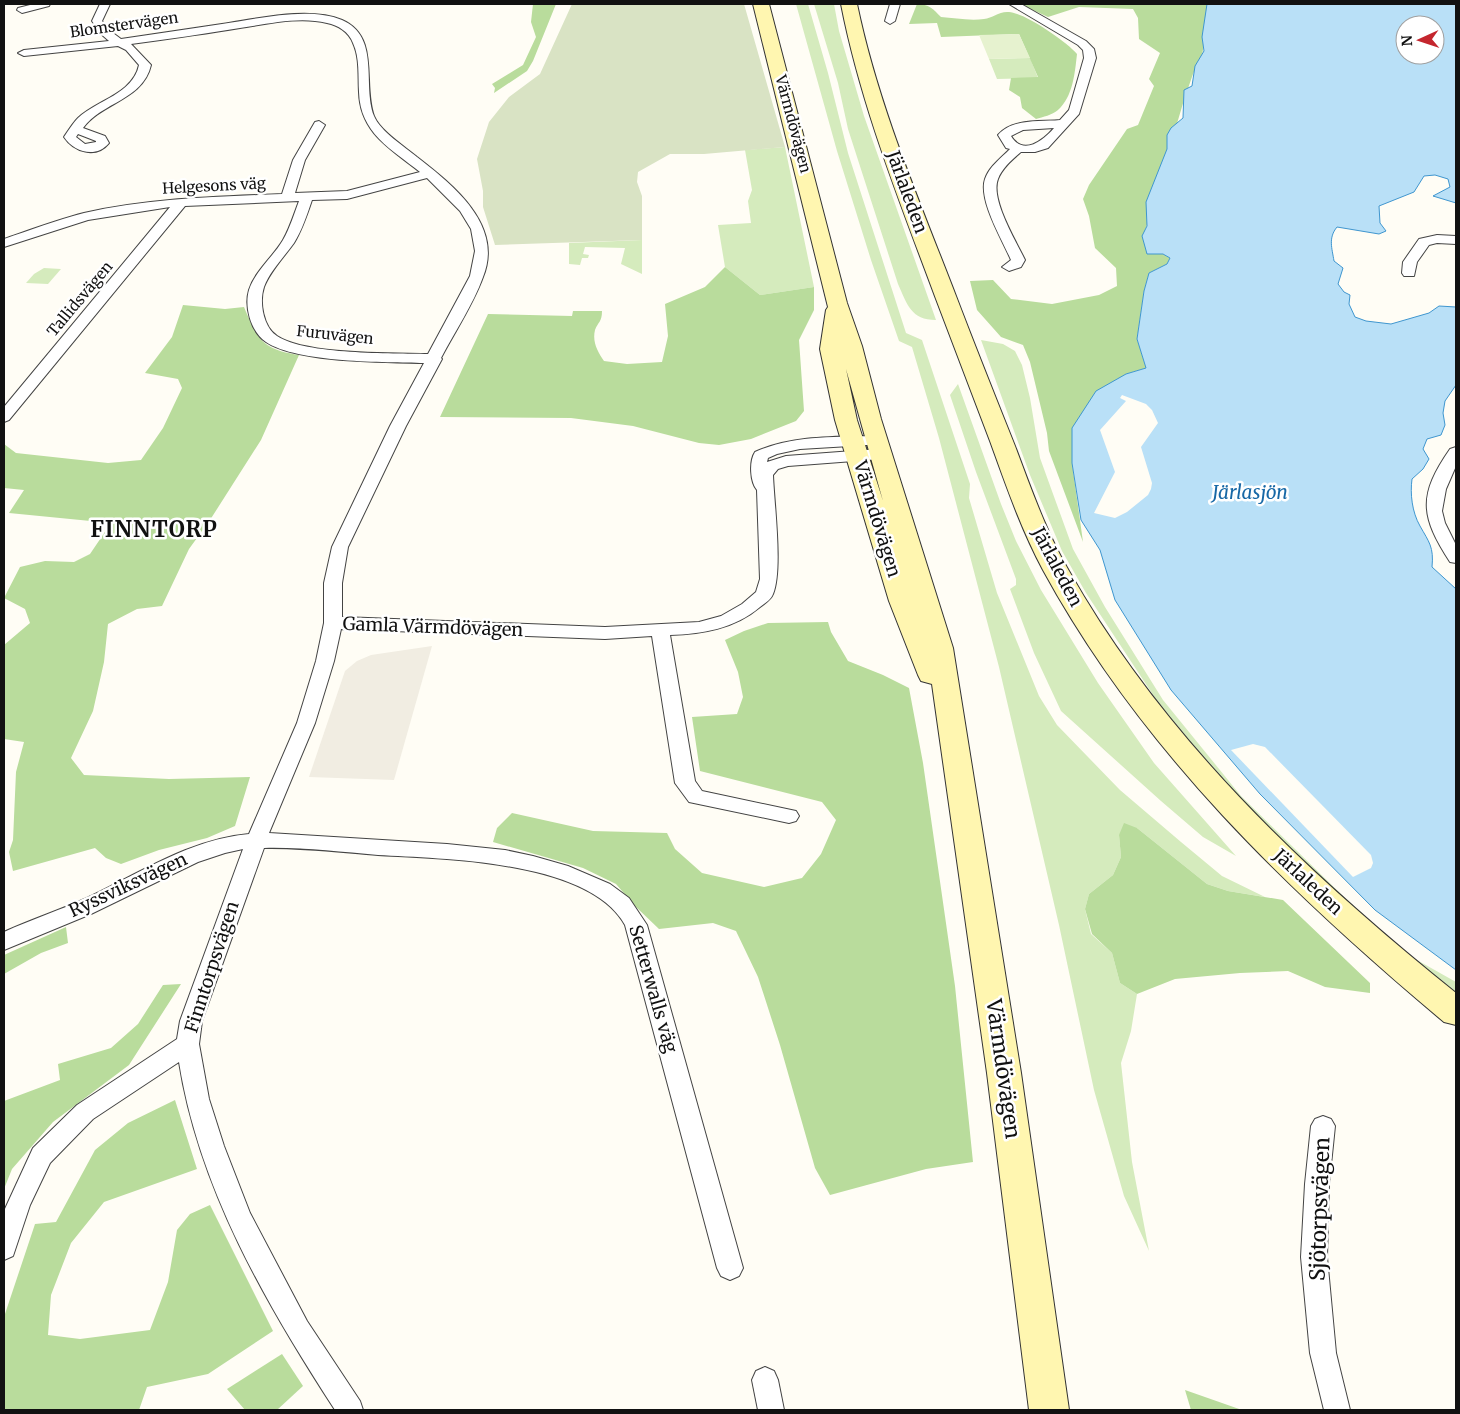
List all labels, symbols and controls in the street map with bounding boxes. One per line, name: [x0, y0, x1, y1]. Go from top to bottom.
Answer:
street label: Blomstervägen: [69, 7, 179, 42]
north arrow: [1395, 15, 1445, 65]
text: N: [1398, 35, 1416, 47]
street label: Värmdövägen: [771, 72, 816, 175]
street label: Järlaleden: [882, 146, 933, 236]
street label: Helgesons väg: [162, 173, 266, 198]
street label: Tallidsvägen: [43, 257, 116, 340]
street label: Furuvägen: [296, 321, 375, 348]
street label: Värmdövägen: [849, 457, 906, 580]
water label: Järlasjön: [1210, 480, 1288, 504]
district label: FINNTORP: [90, 515, 218, 543]
street label: Järlaleden: [1027, 522, 1088, 610]
street label: Gamla Värmdövägen: [342, 612, 524, 641]
street label: Järlaleden: [1268, 843, 1348, 920]
street label: Ryssviksvägen: [65, 847, 191, 922]
street label: Finntorpsvägen: [179, 898, 244, 1036]
street label: Setterwalls väg: [624, 922, 683, 1056]
street label: Värmdövägen: [980, 996, 1027, 1141]
street label: Sjötorpsvägen: [1303, 1137, 1336, 1281]

